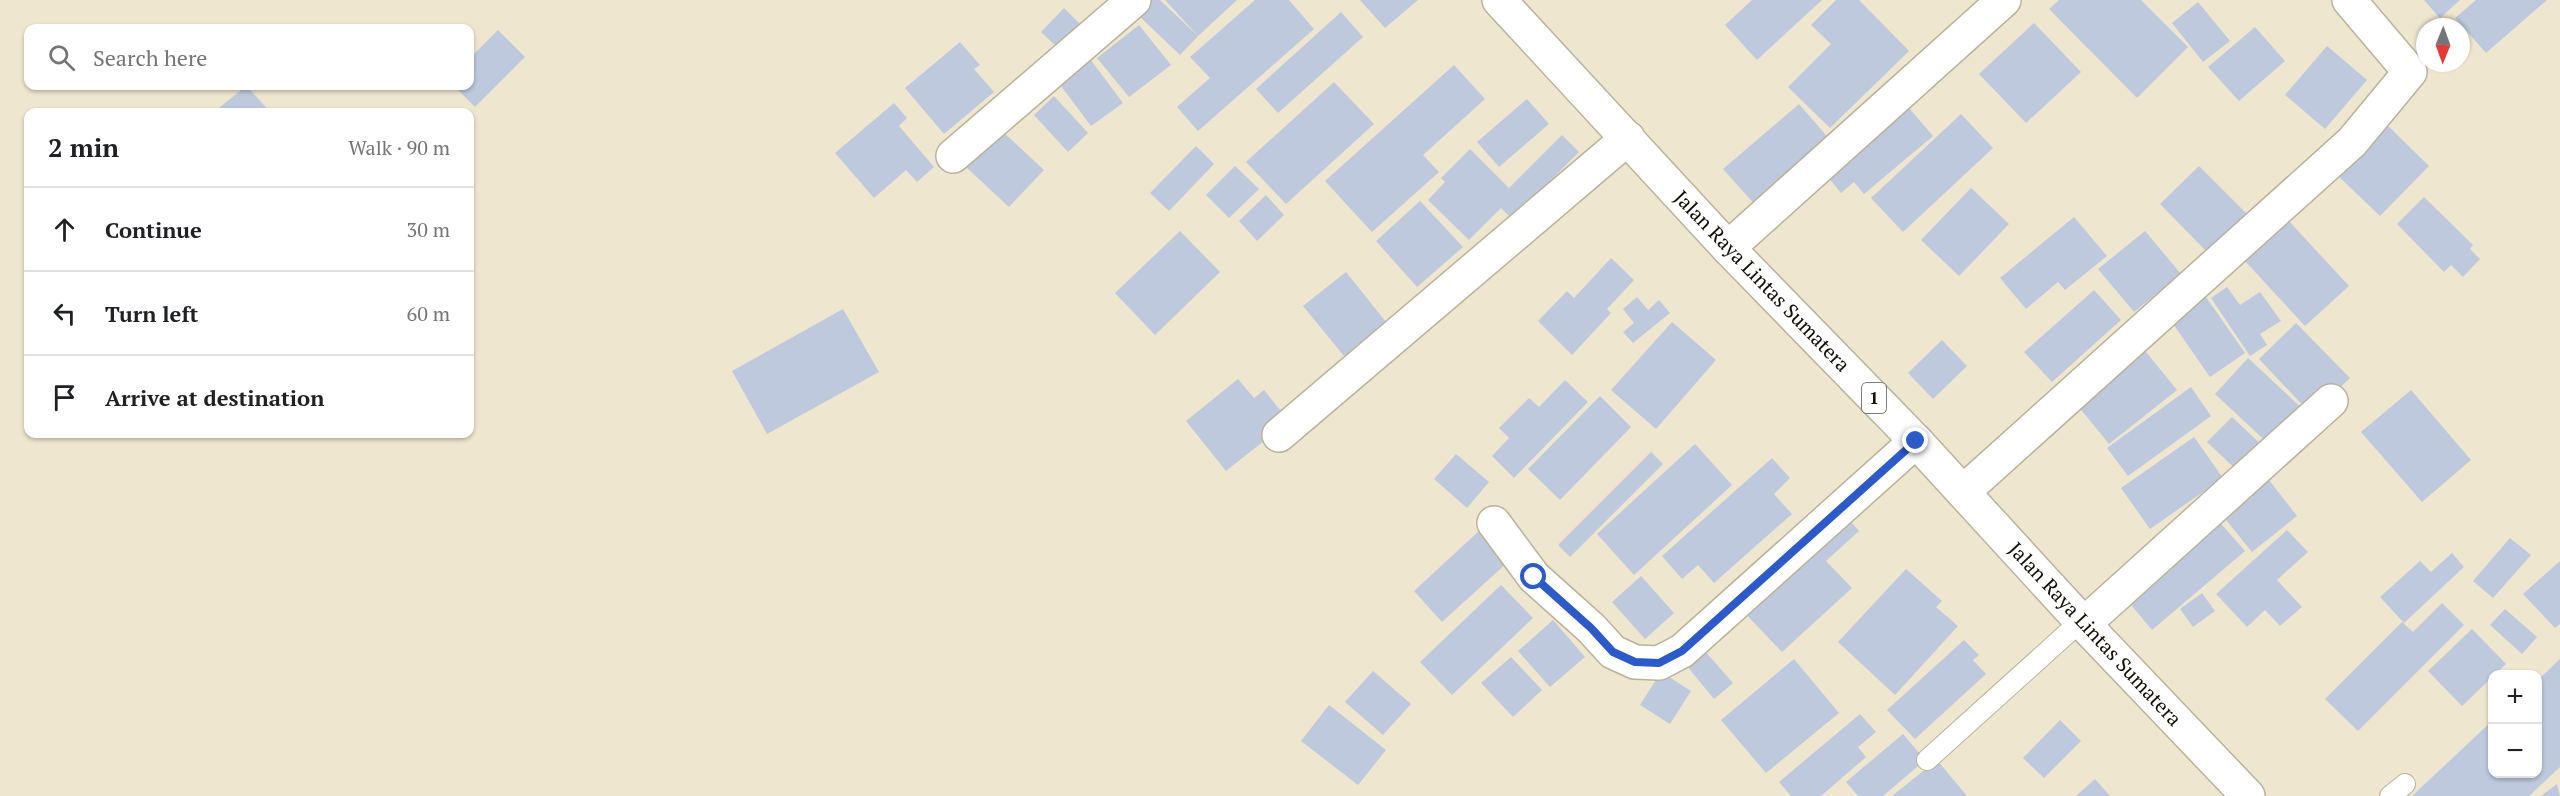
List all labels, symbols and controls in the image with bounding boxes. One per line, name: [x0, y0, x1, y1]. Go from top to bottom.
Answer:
north arrow: [2416, 18, 2470, 72]
search box: [24, 24, 474, 90]
icon: search: [45, 41, 78, 74]
text: Search here: [93, 43, 207, 72]
text: 2 min: [48, 130, 119, 164]
text: Walk · 90 m: [348, 134, 450, 161]
street label: Jalan Raya Lintas Sumatera: [1668, 184, 1856, 377]
icon: ahead: [48, 213, 81, 246]
text: Continue: [105, 215, 202, 244]
text: 30 m: [407, 216, 450, 243]
icon: left: [48, 297, 81, 330]
text: Turn left: [105, 299, 198, 328]
text: 60 m: [407, 300, 450, 327]
icon: arrive: [48, 381, 81, 414]
text: Arrive at destination: [105, 383, 324, 412]
road number: 1: [1862, 383, 1886, 413]
route end: [1902, 427, 1928, 453]
street label: Jalan Raya Lintas Sumatera: [2003, 536, 2188, 732]
route start: [1520, 563, 1546, 589]
map controls: [2488, 670, 2542, 778]
button: +: [2488, 670, 2542, 724]
button: −: [2488, 724, 2542, 778]

